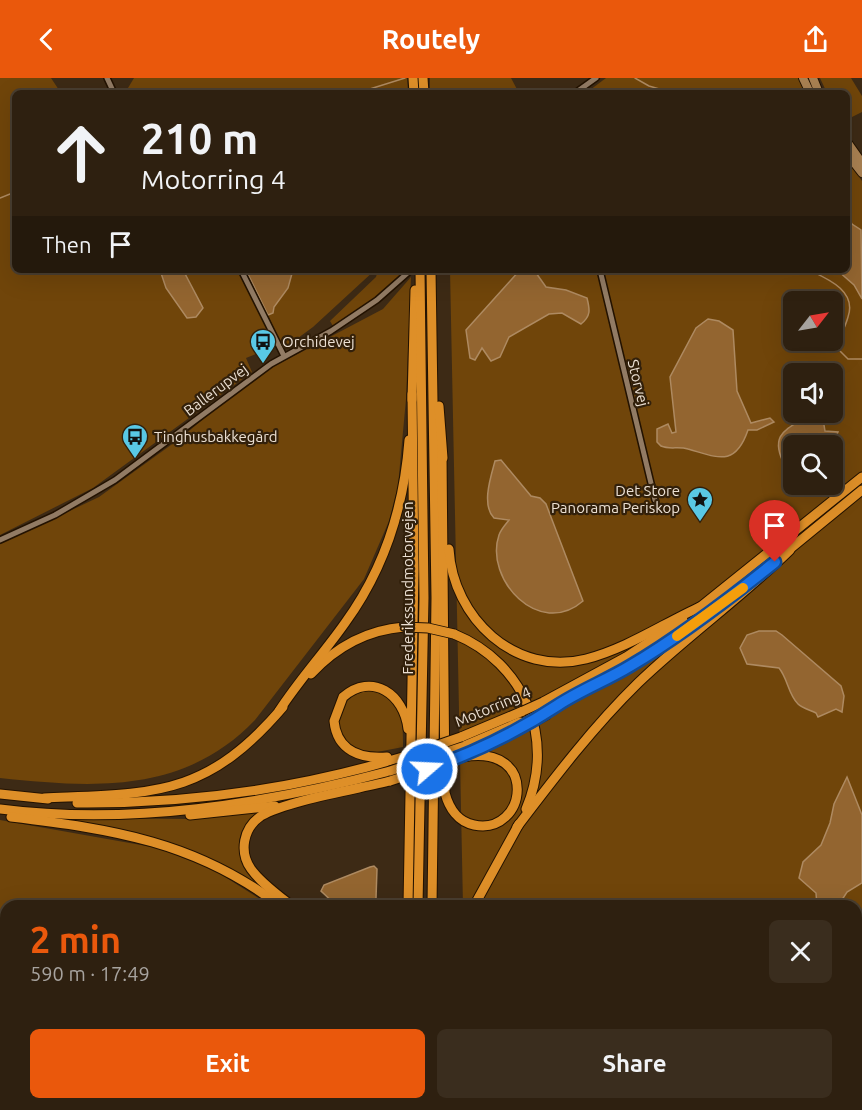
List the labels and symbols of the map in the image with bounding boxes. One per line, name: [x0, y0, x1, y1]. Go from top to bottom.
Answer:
north arrow: [783, 291, 843, 351]
bus stop icon: Orchidevej: [248, 327, 278, 365]
place label: Orchidevej: [282, 333, 355, 350]
street label: Storvej: [624, 358, 653, 408]
street label: Ballerupvej: [180, 360, 251, 419]
bus stop icon: Tinghusbakkegård: [120, 422, 150, 460]
place label: Tinghusbakkegård: [154, 428, 278, 445]
place label: Det Store Panorama Periskop: [551, 482, 680, 516]
place icon: Det Store Panorama Periskop: [685, 485, 715, 523]
pin: [749, 500, 800, 562]
street label: Frederikssundmotorvejen: [399, 502, 416, 674]
street label: Motorring 4: [452, 683, 533, 730]
position arrow: [395, 737, 459, 801]

